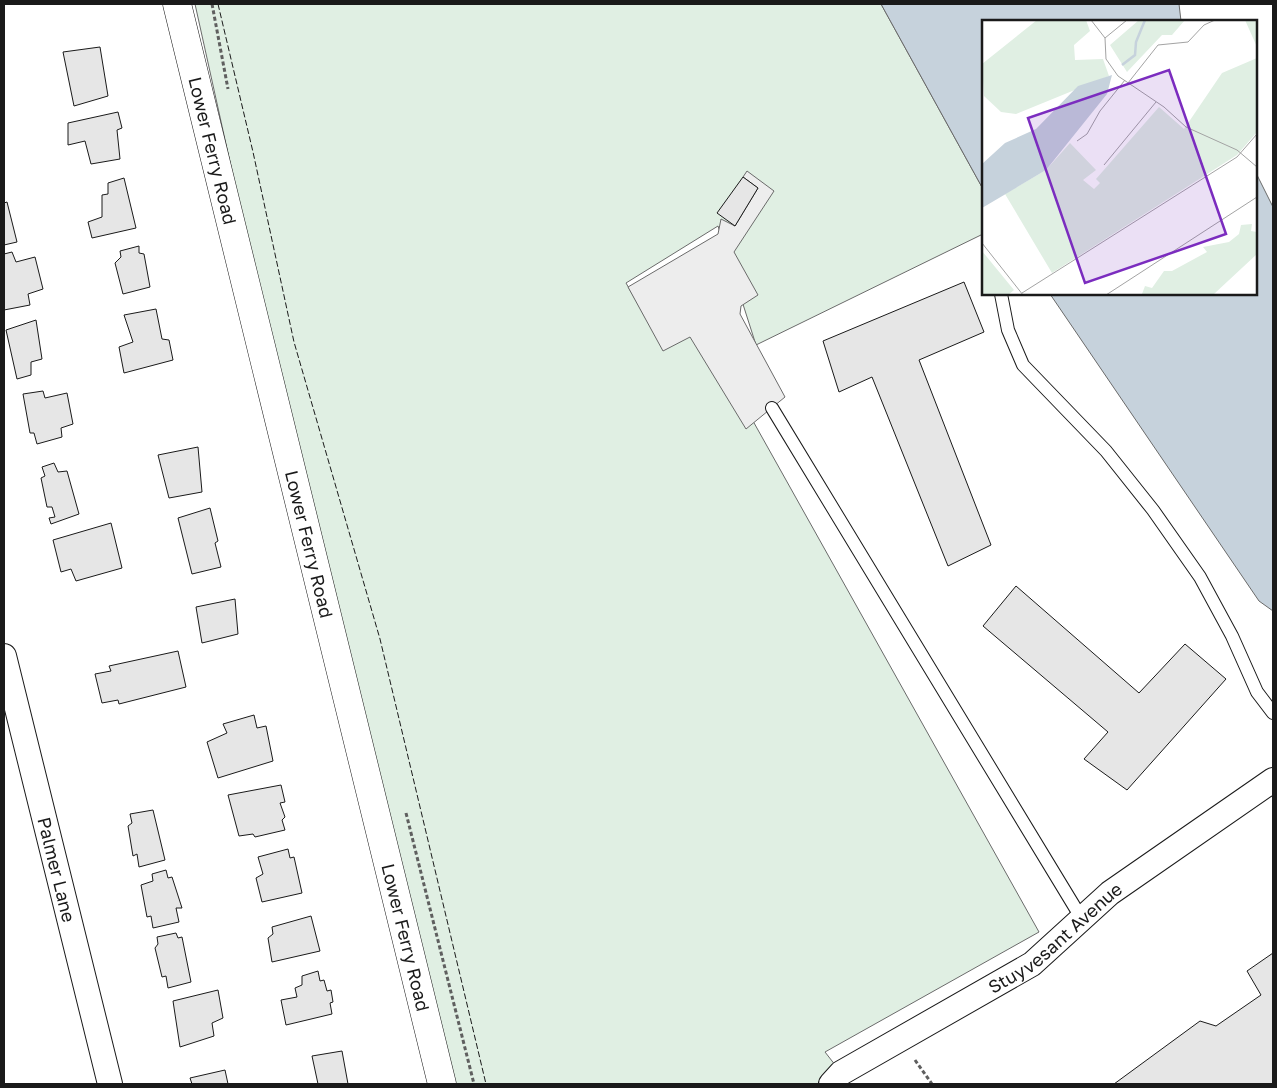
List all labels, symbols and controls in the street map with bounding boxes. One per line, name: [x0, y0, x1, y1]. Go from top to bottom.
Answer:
inset map: [982, 20, 1257, 295]
street label: Lower Ferry Road: [184, 75, 242, 227]
street label: Lower Ferry Road: [281, 468, 338, 620]
street label: Palmer Lane: [33, 815, 81, 924]
street label: Lower Ferry Road: [377, 861, 435, 1013]
street label: Stuyvesant Avenue: [984, 877, 1126, 998]

